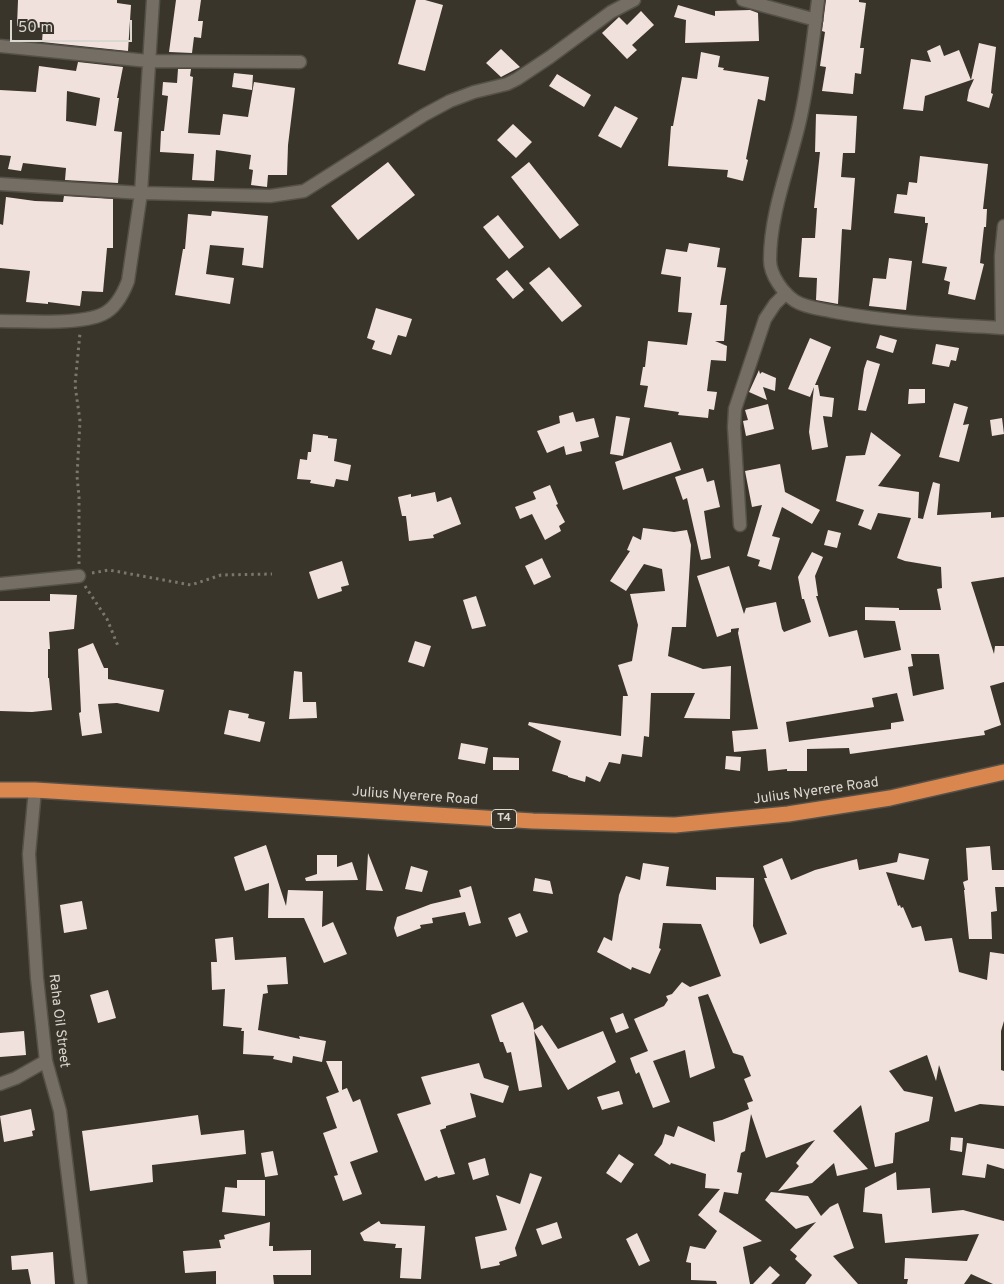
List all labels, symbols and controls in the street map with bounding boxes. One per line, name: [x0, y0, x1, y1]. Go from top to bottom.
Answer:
scale bar: [12, 10, 135, 42]
text: 50 m: [18, 19, 53, 38]
street label: Julius Nyerere Road: [752, 775, 880, 809]
street label: Julius Nyerere Road: [351, 784, 479, 810]
road number: T4: [492, 810, 516, 829]
street label: Raha Oil Street: [44, 973, 72, 1069]

